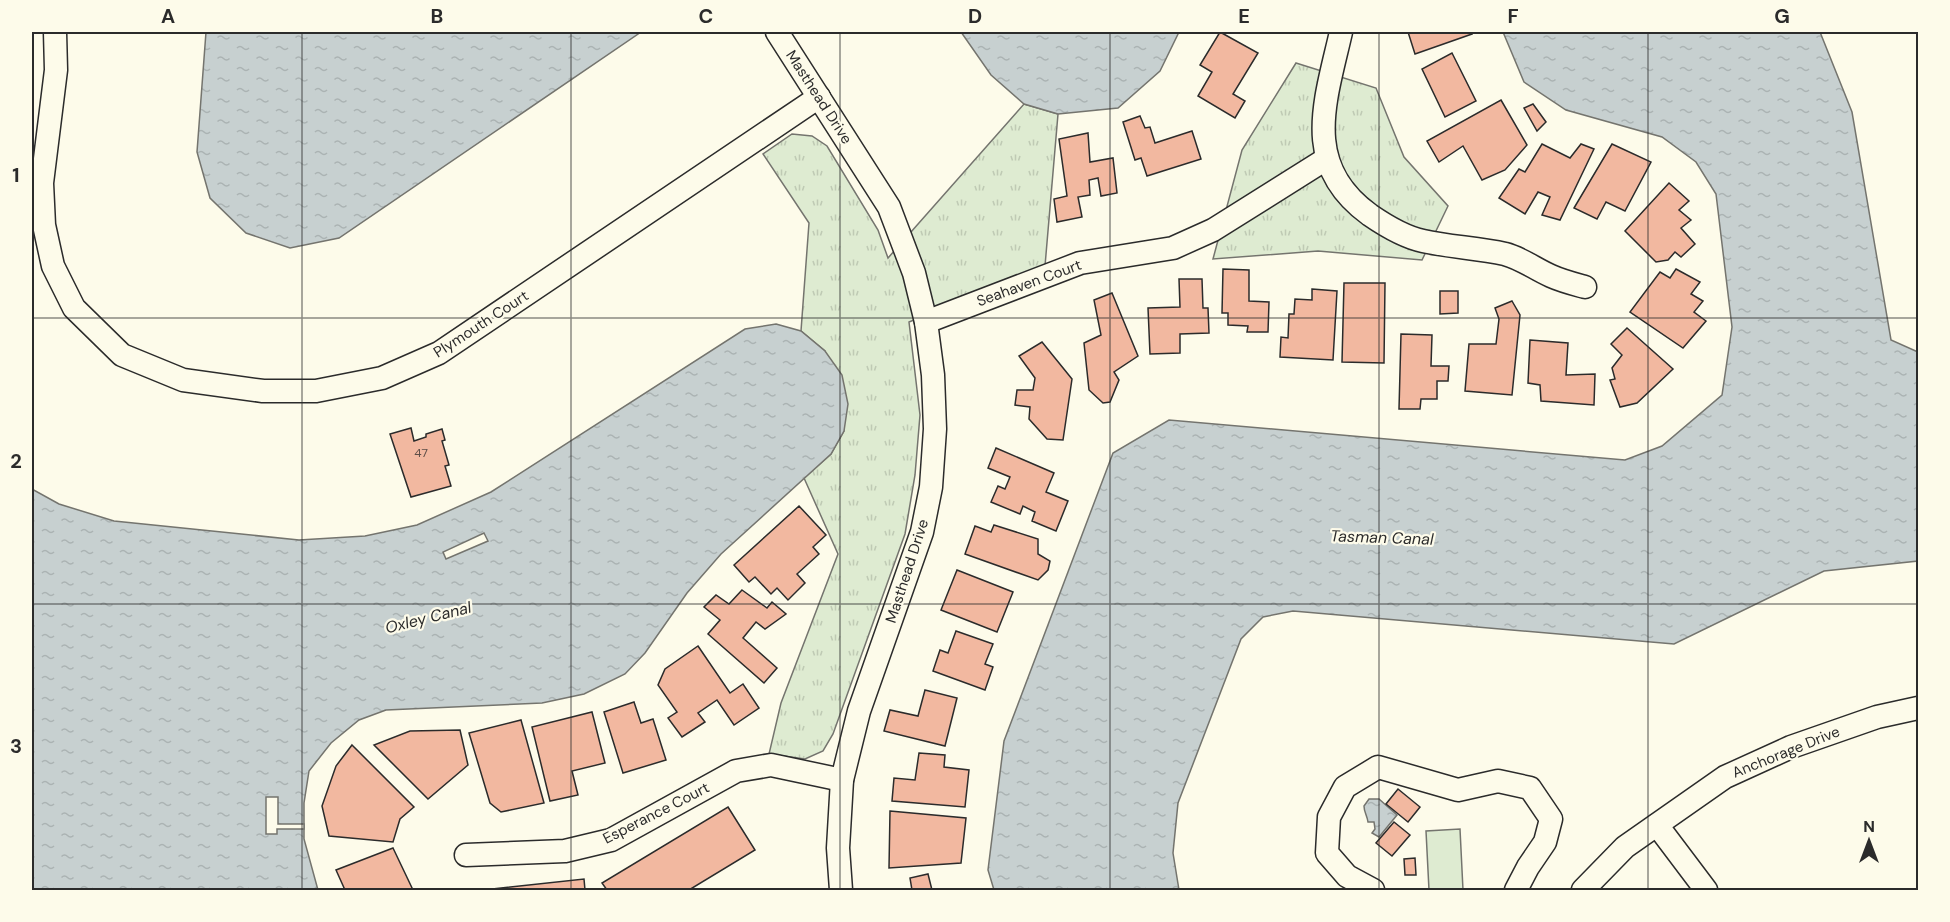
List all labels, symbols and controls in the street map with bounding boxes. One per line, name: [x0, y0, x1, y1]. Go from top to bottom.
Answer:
text: A: [161, 3, 175, 29]
text: B: [431, 3, 443, 29]
text: C: [699, 3, 713, 29]
text: D: [968, 3, 982, 29]
text: E: [1238, 3, 1250, 29]
text: F: [1507, 3, 1519, 29]
text: G: [1774, 3, 1790, 29]
street label: Masthead Drive: [781, 46, 857, 148]
text: 1: [12, 162, 20, 188]
street label: Seahaven Court: [974, 255, 1084, 311]
street label: Plymouth Court: [430, 286, 532, 362]
house number: 47: [414, 445, 428, 461]
text: 2: [10, 448, 22, 474]
street label: Masthead Drive: [881, 517, 933, 625]
water label: Tasman Canal: [1330, 525, 1434, 550]
water label: Oxley Canal: [383, 597, 474, 638]
street label: Anchorage Drive: [1729, 721, 1843, 783]
text: 3: [10, 733, 22, 759]
street label: Esperance Court: [599, 777, 713, 848]
north arrow: [1839, 811, 1899, 871]
text: N: [1863, 816, 1875, 837]

